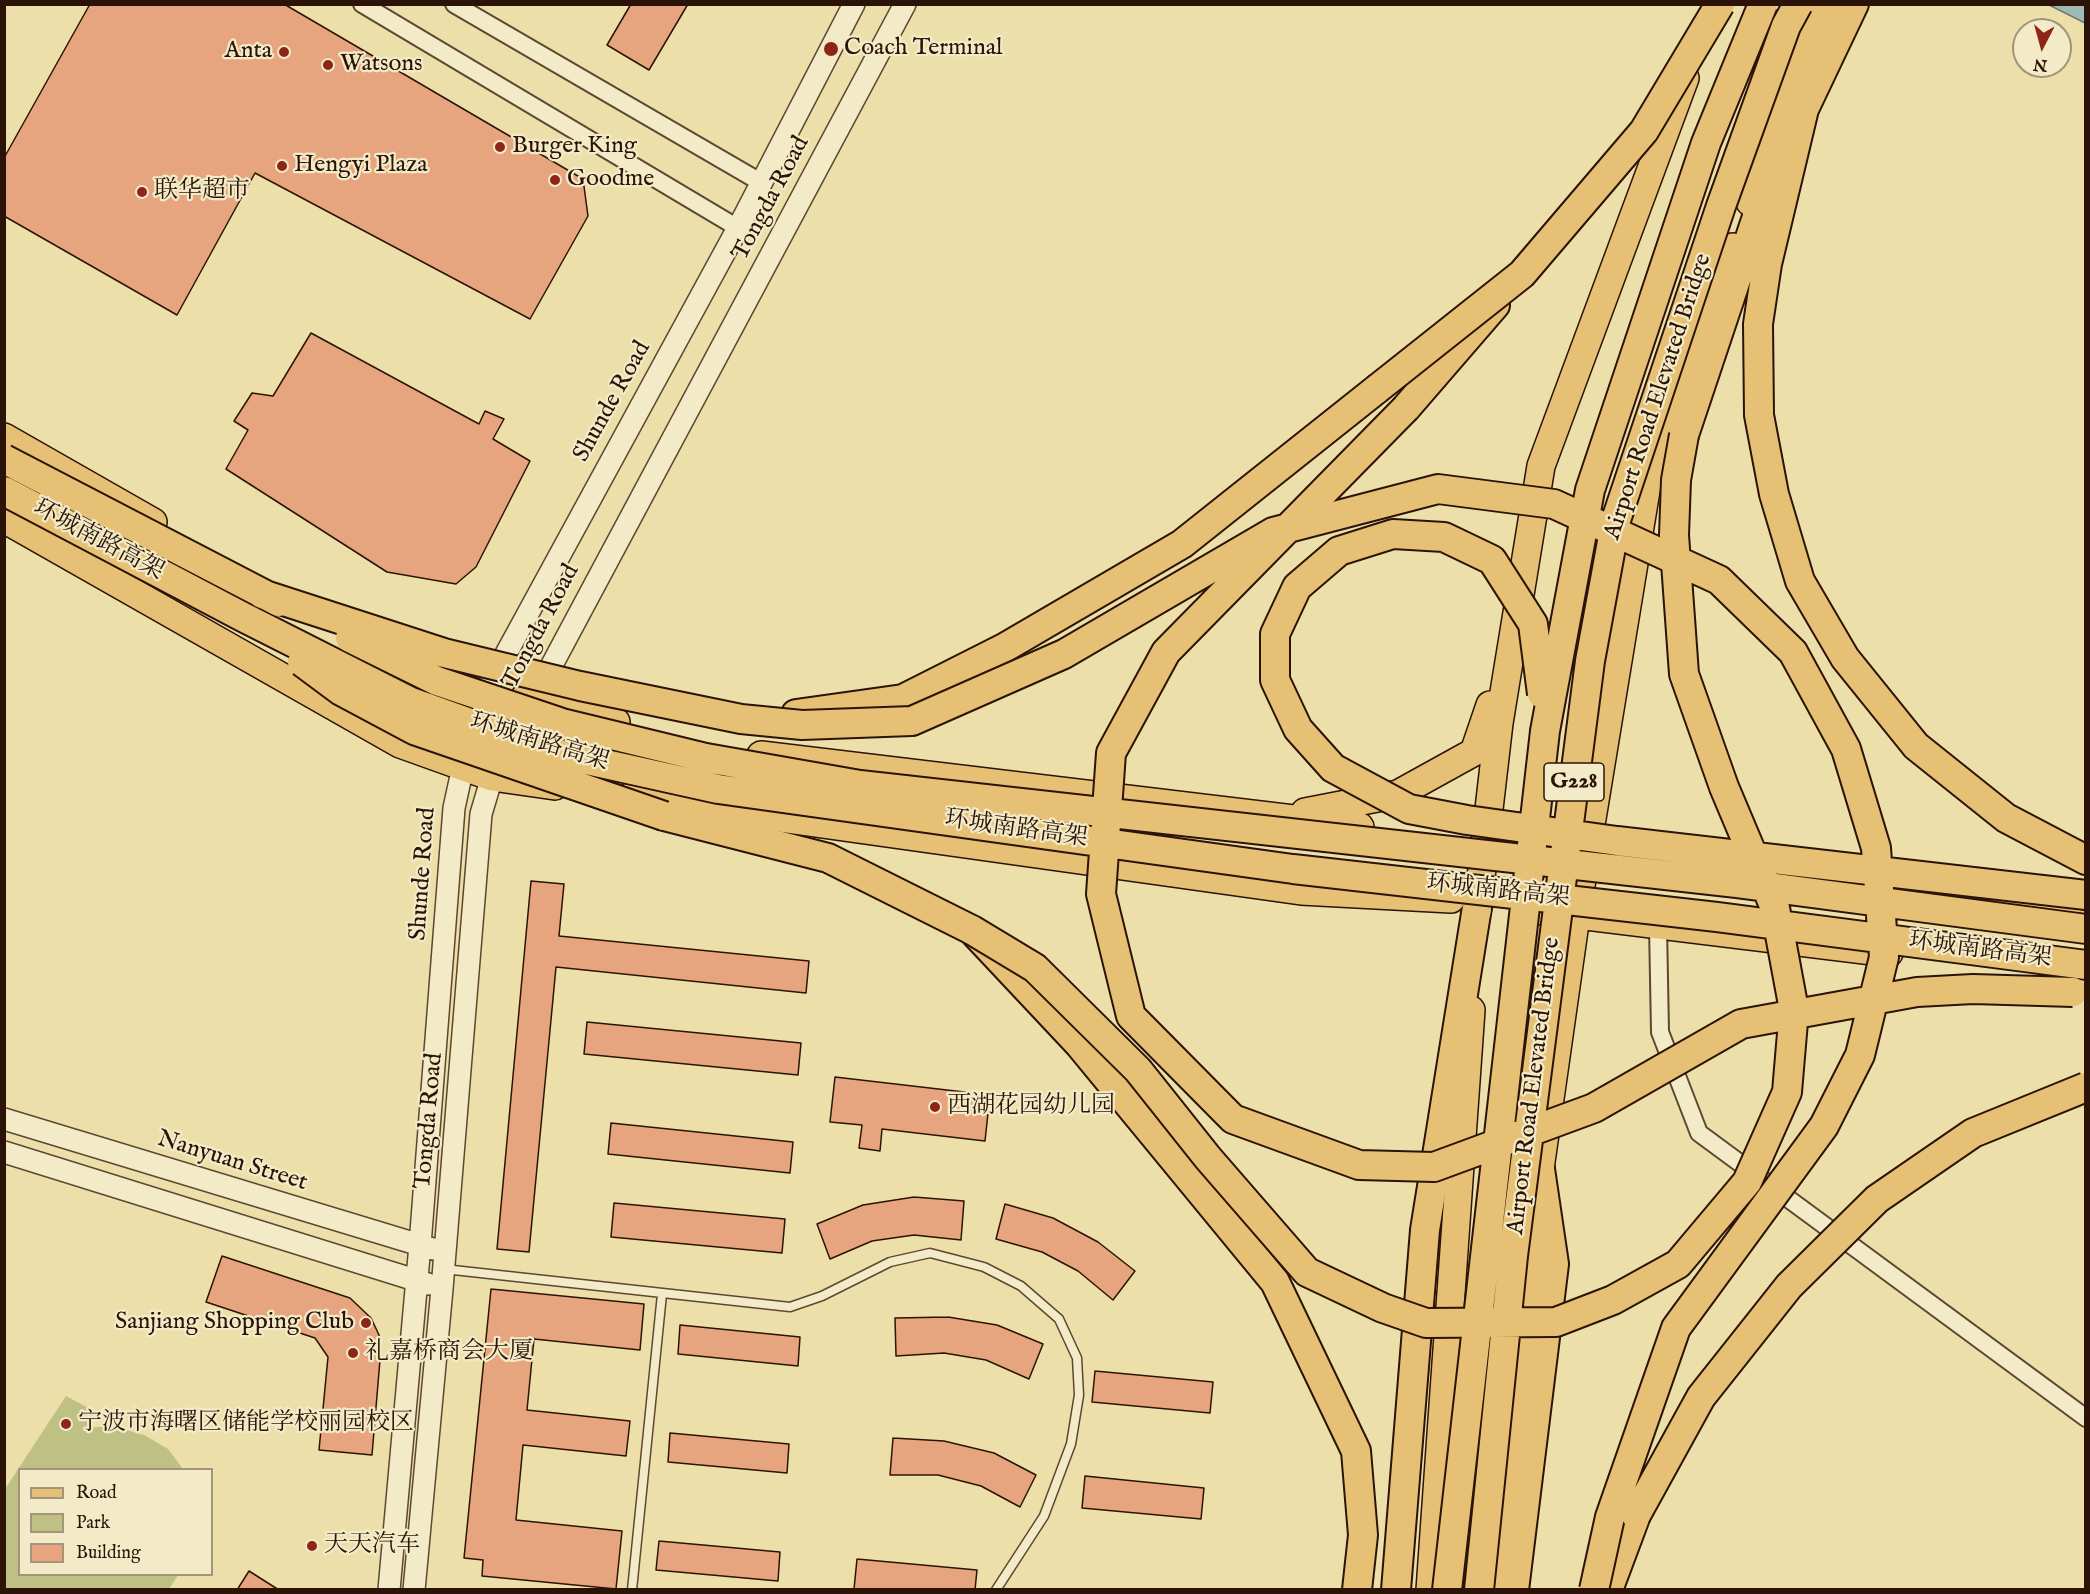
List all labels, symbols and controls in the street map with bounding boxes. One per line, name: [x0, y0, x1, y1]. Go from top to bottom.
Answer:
north arrow: [2012, 18, 2072, 78]
place label: Coach Terminal: [844, 35, 1003, 63]
place label: Anta: [224, 38, 272, 66]
marker: Coach Terminal: [822, 40, 840, 58]
marker: Anta: [277, 45, 291, 59]
place label: Watsons: [340, 51, 423, 79]
text: N: [2032, 53, 2048, 75]
marker: Watsons: [321, 58, 335, 72]
street label: Tongda Road: [727, 132, 817, 266]
place label: Burger King: [512, 133, 637, 161]
marker: Burger King: [493, 140, 507, 154]
place label: Hengyi Plaza: [294, 152, 428, 180]
marker: Hengyi Plaza: [275, 159, 289, 173]
place label: Goodme: [567, 166, 654, 194]
marker: Goodme: [548, 173, 562, 187]
place label: 联华超市: [154, 178, 250, 206]
marker: 联华超市: [135, 185, 149, 199]
street label: Airport Road Elevated Bridge: [1599, 250, 1719, 544]
street label: Shunde Road: [568, 337, 658, 467]
street label: 环城南路高架: [28, 494, 168, 588]
street label: Tongda Road: [497, 560, 587, 694]
street label: 环城南路高架: [466, 708, 612, 778]
road number: G228: [1544, 763, 1604, 801]
street label: Shunde Road: [405, 806, 443, 942]
street label: 环城南路高架: [943, 806, 1089, 854]
street label: 环城南路高架: [1425, 870, 1571, 914]
street label: 环城南路高架: [1907, 928, 2053, 974]
street label: Airport Road Elevated Bridge: [1502, 936, 1568, 1236]
street label: Tongda Road: [410, 1052, 450, 1190]
place label: 西湖花园幼儿园: [947, 1093, 1115, 1121]
marker: 西湖花园幼儿园: [928, 1100, 942, 1114]
street label: Nanyuan Street: [154, 1126, 310, 1198]
place label: Sanjiang Shopping Club: [115, 1309, 354, 1337]
marker: Sanjiang Shopping Club: [359, 1316, 373, 1330]
place label: 礼嘉桥商会大厦: [365, 1339, 533, 1367]
marker: 礼嘉桥商会大厦: [346, 1346, 360, 1360]
place label: 宁波市海曙区储能学校丽园校区: [78, 1410, 414, 1438]
marker: 宁波市海曙区储能学校丽园校区: [59, 1417, 73, 1431]
legend: [18, 1468, 213, 1576]
text: Road: [76, 1482, 117, 1505]
text: Park: [76, 1512, 110, 1535]
place label: 天天汽车: [324, 1532, 420, 1560]
marker: 天天汽车: [305, 1539, 319, 1553]
text: Building: [76, 1542, 141, 1565]

